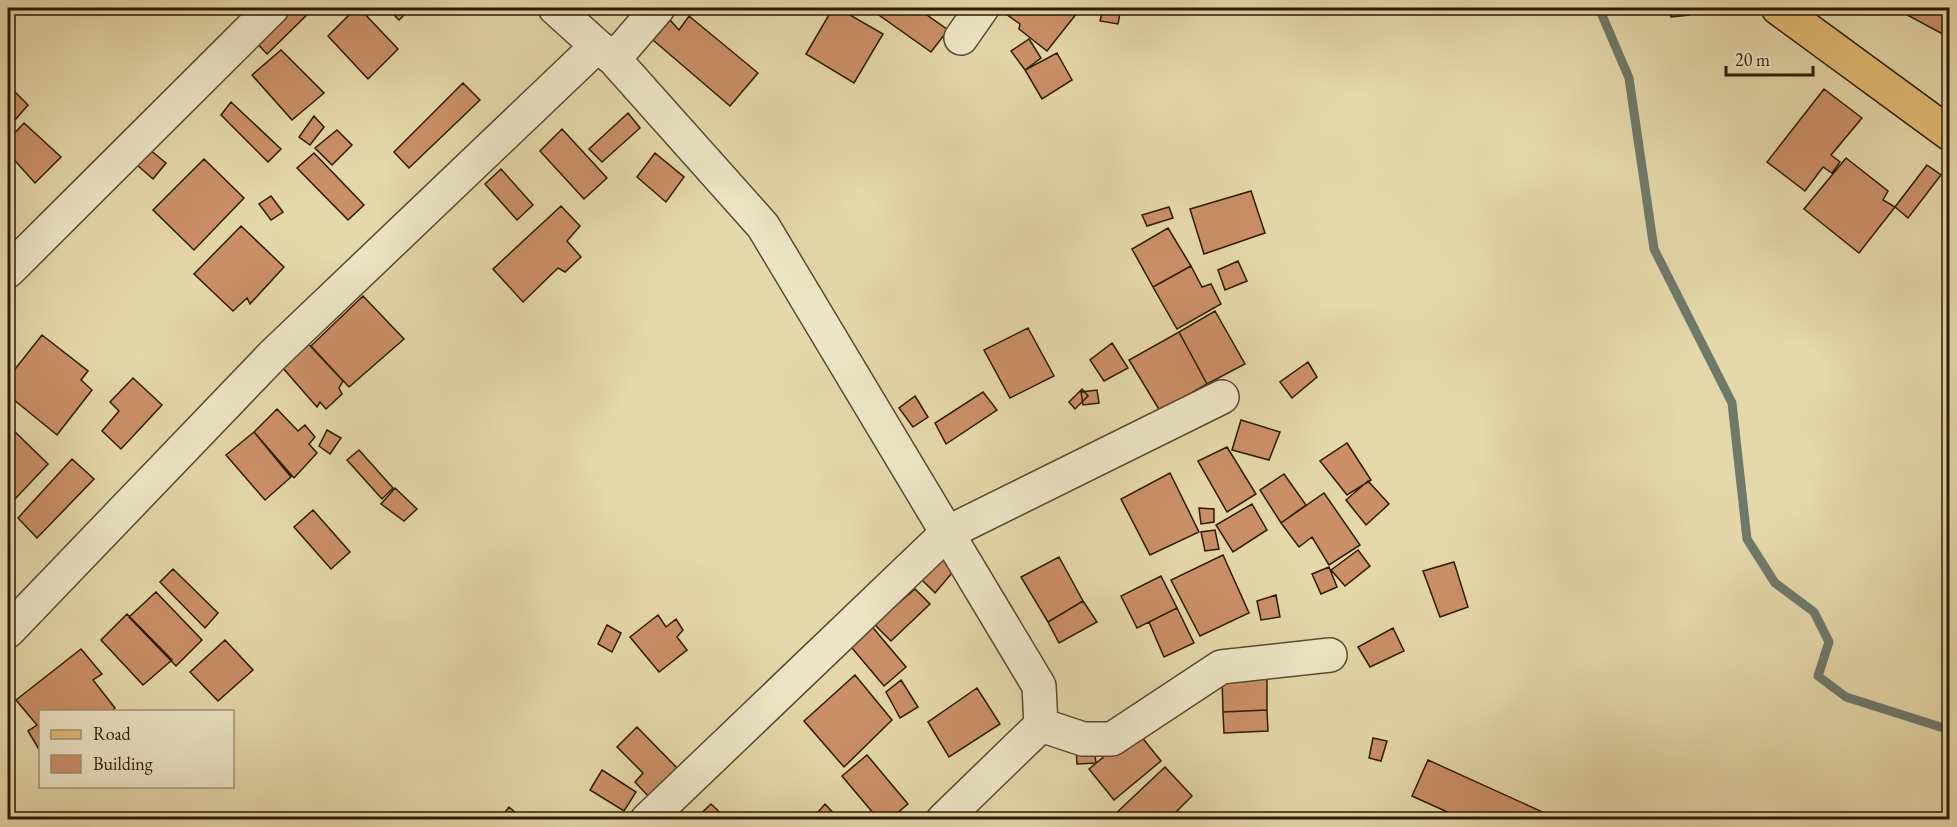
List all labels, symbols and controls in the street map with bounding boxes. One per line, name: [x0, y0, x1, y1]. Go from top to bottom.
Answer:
scale bar: [1726, 39, 1813, 77]
text: 20 m: [1735, 48, 1770, 71]
legend: [39, 710, 234, 788]
text: Road: [93, 722, 132, 745]
text: Building: [93, 752, 153, 775]

